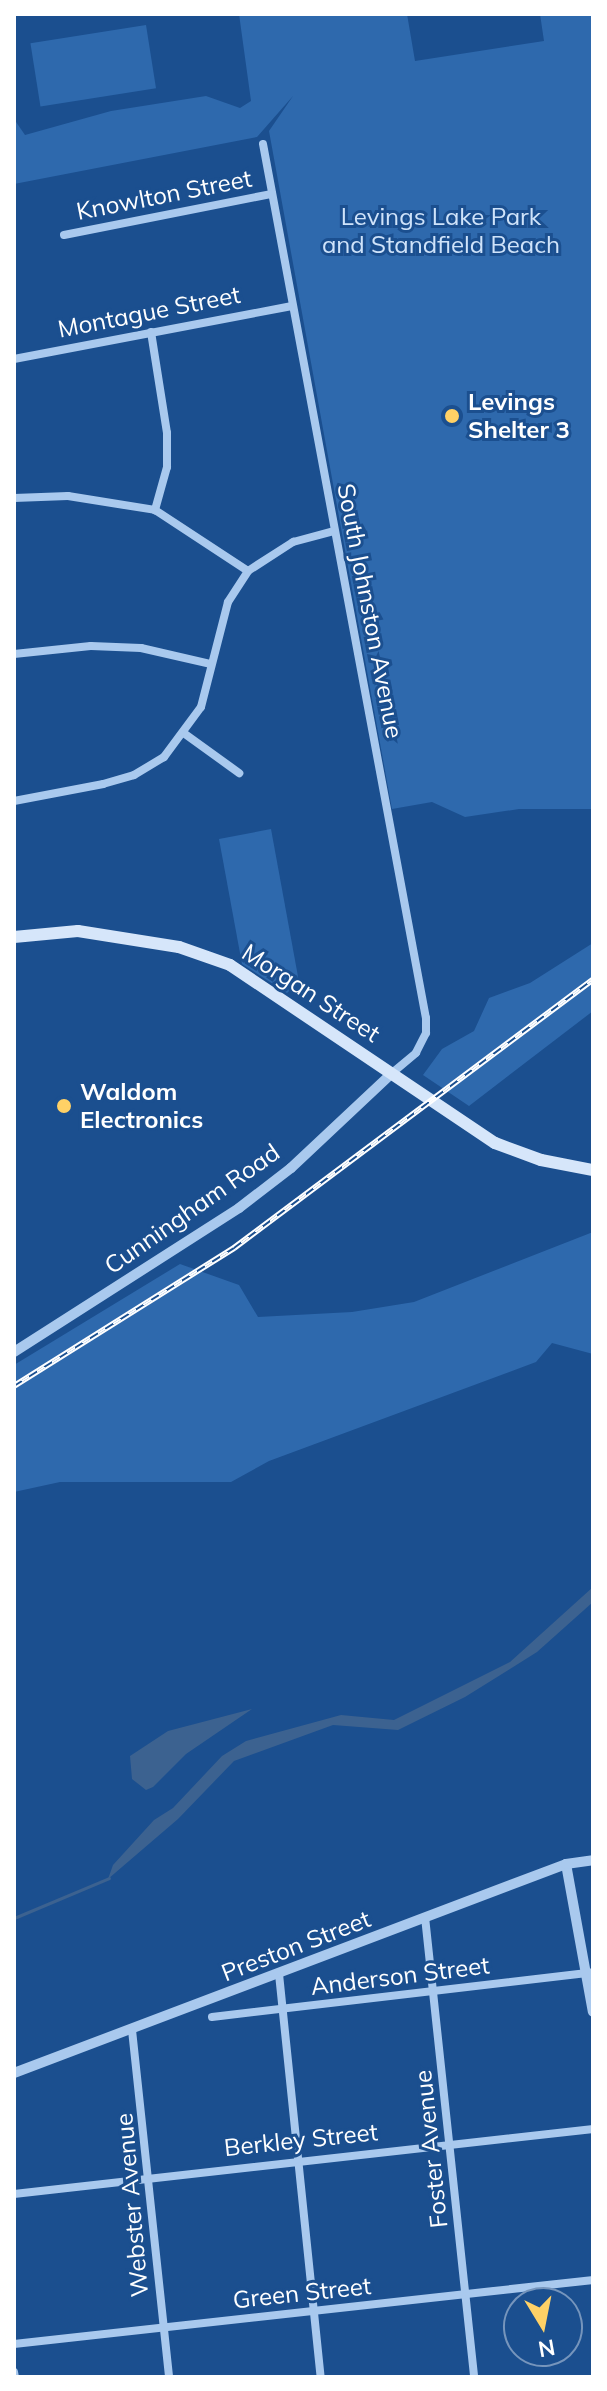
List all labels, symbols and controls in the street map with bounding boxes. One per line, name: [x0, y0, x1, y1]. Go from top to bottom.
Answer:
street label: Knowlton Street: [74, 164, 254, 226]
park label: Levings Lake Park and Standfield Beach: [322, 203, 560, 259]
street label: Montague Street: [55, 280, 243, 344]
place label: Levings Shelter 3: [468, 388, 570, 444]
marker: Levings Shelter 3: [443, 407, 461, 425]
street label: South Johnston Avenue: [331, 481, 409, 741]
street label: Morgan Street: [237, 938, 385, 1048]
place label: Waldom Electronics: [80, 1078, 203, 1134]
marker: Waldom Electronics: [55, 1097, 73, 1115]
street label: Cunningham Road: [99, 1138, 285, 1280]
street label: Preston Street: [217, 1904, 375, 1988]
street label: Anderson Street: [309, 1951, 491, 2001]
street label: Foster Avenue: [408, 2069, 454, 2229]
street label: Webster Avenue: [110, 2112, 154, 2298]
street label: Berkley Street: [223, 2118, 379, 2162]
street label: Green Street: [231, 2271, 373, 2315]
north arrow: [503, 2287, 583, 2367]
text: N: [536, 2333, 557, 2364]

